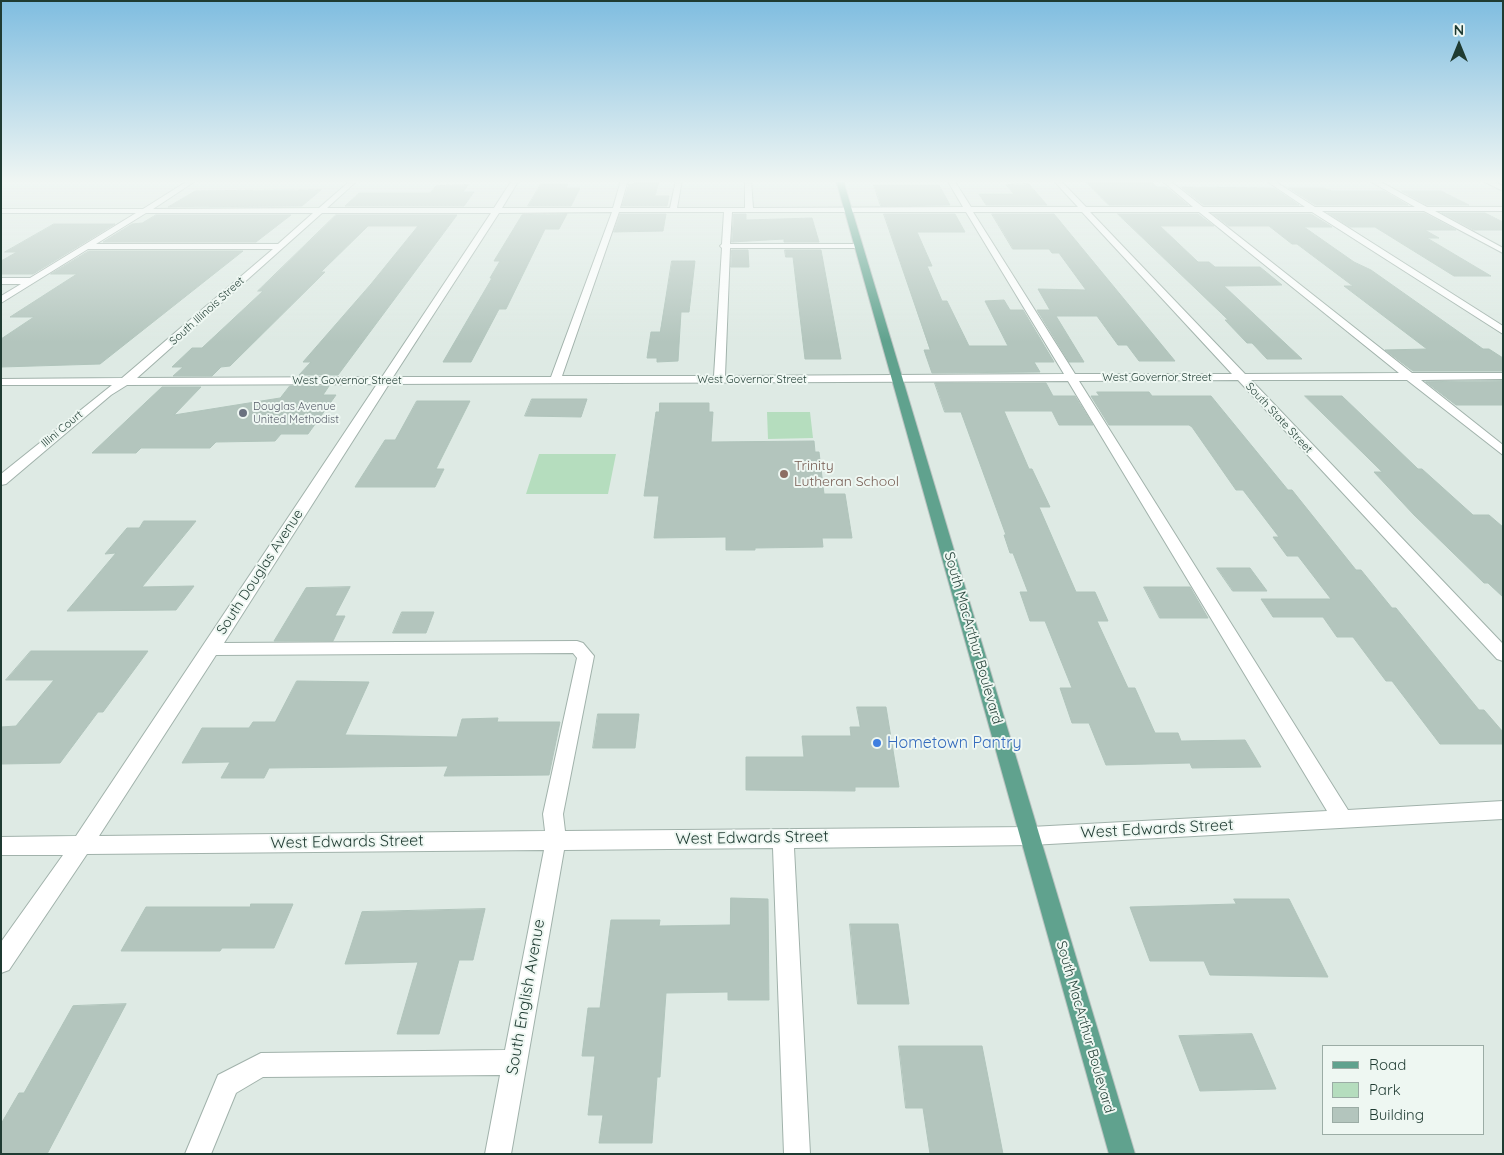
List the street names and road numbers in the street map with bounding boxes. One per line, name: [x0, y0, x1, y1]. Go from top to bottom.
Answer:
street label: South Illinois Street: [167, 274, 247, 348]
street label: West Governor Street: [1102, 371, 1212, 385]
street label: West Governor Street: [697, 373, 807, 387]
street label: West Governor Street: [292, 374, 402, 388]
street label: South State Street: [1243, 380, 1315, 456]
street label: Illini Court: [39, 408, 85, 450]
street label: South Douglas Avenue: [213, 506, 307, 638]
street label: South MacArthur Boulevard: [940, 550, 1006, 726]
street label: West Edwards Street: [1080, 815, 1234, 843]
street label: West Edwards Street: [675, 827, 829, 849]
street label: West Edwards Street: [270, 831, 424, 853]
street label: South English Avenue: [503, 918, 549, 1076]
street label: South MacArthur Boulevard: [1052, 939, 1118, 1115]

